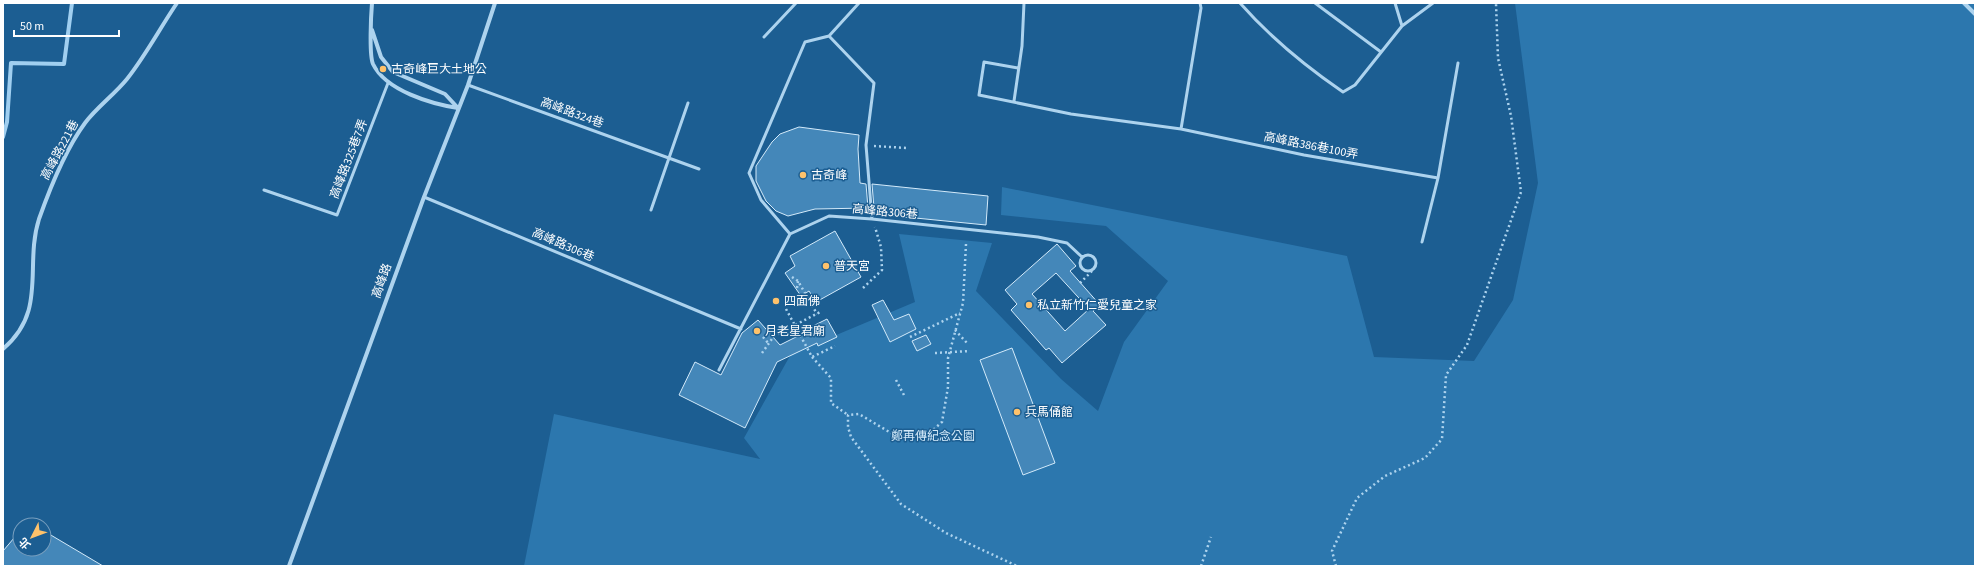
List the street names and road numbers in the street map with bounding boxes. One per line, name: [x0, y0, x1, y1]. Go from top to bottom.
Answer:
street label: 高峰路324巷: [538, 94, 606, 132]
street label: 高峰路221巷: [37, 117, 83, 183]
street label: 高峰路325巷7弄: [326, 117, 372, 201]
street label: 高峰路386巷100弄: [1262, 129, 1360, 163]
street label: 高峰路306巷: [851, 201, 919, 223]
street label: 高峰路306巷: [529, 224, 597, 266]
street label: 高峰路: [368, 261, 396, 301]

